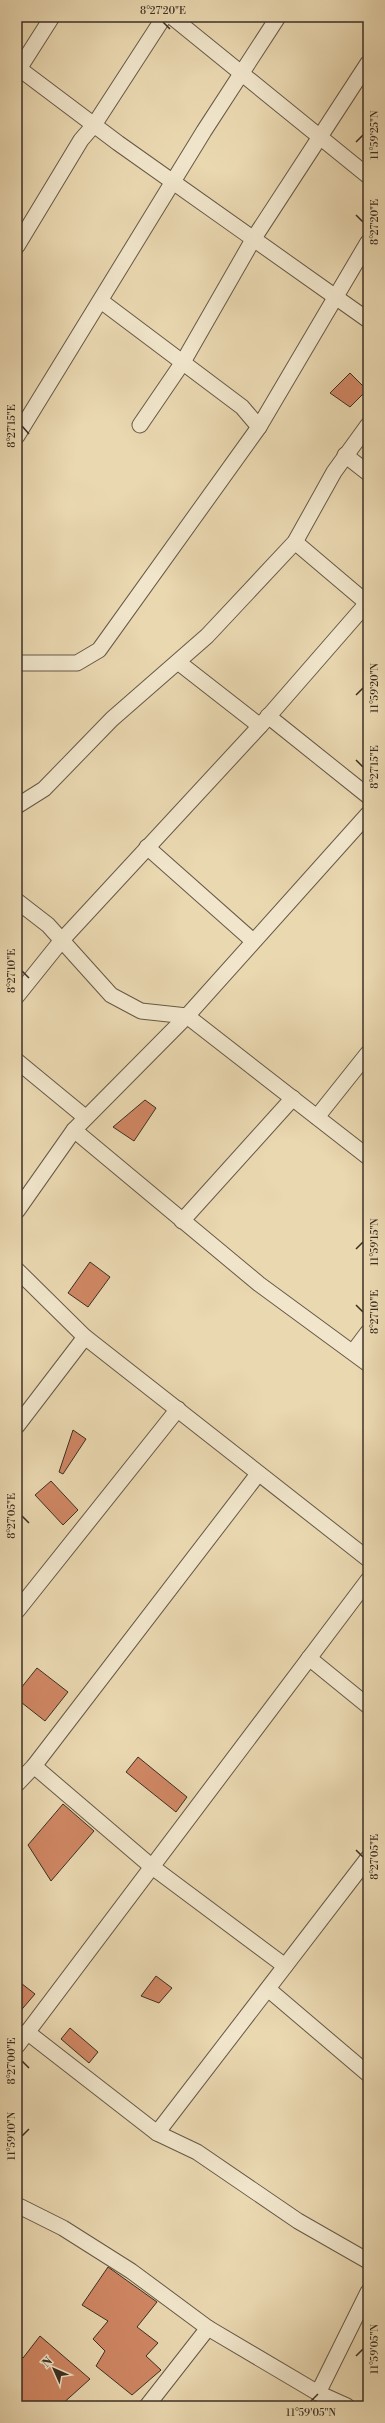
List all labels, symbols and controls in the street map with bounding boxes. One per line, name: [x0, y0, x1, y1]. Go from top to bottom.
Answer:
text: 8°27'20"E: [140, 5, 186, 17]
text: 11°59'25"N: [369, 110, 381, 159]
text: 8°27'20"E: [369, 199, 381, 245]
text: 8°27'15"E: [6, 404, 18, 448]
text: 11°59'20"N: [369, 662, 381, 713]
text: 8°27'15"E: [369, 745, 381, 789]
text: 8°27'10"E: [6, 949, 18, 993]
text: 11°59'15"N: [369, 1218, 381, 1266]
text: 8°27'10"E: [369, 1290, 381, 1334]
text: 8°27'05"E: [6, 1493, 18, 1539]
text: 8°27'05"E: [369, 1834, 381, 1880]
text: 8°27'00"E: [6, 2038, 18, 2084]
text: 11°59'10"N: [6, 2111, 18, 2160]
text: 11°59'05"N: [369, 2323, 381, 2374]
north arrow: [34, 2349, 74, 2389]
text: N: [40, 2354, 56, 2371]
text: 11°59'05"N: [286, 2407, 337, 2419]

